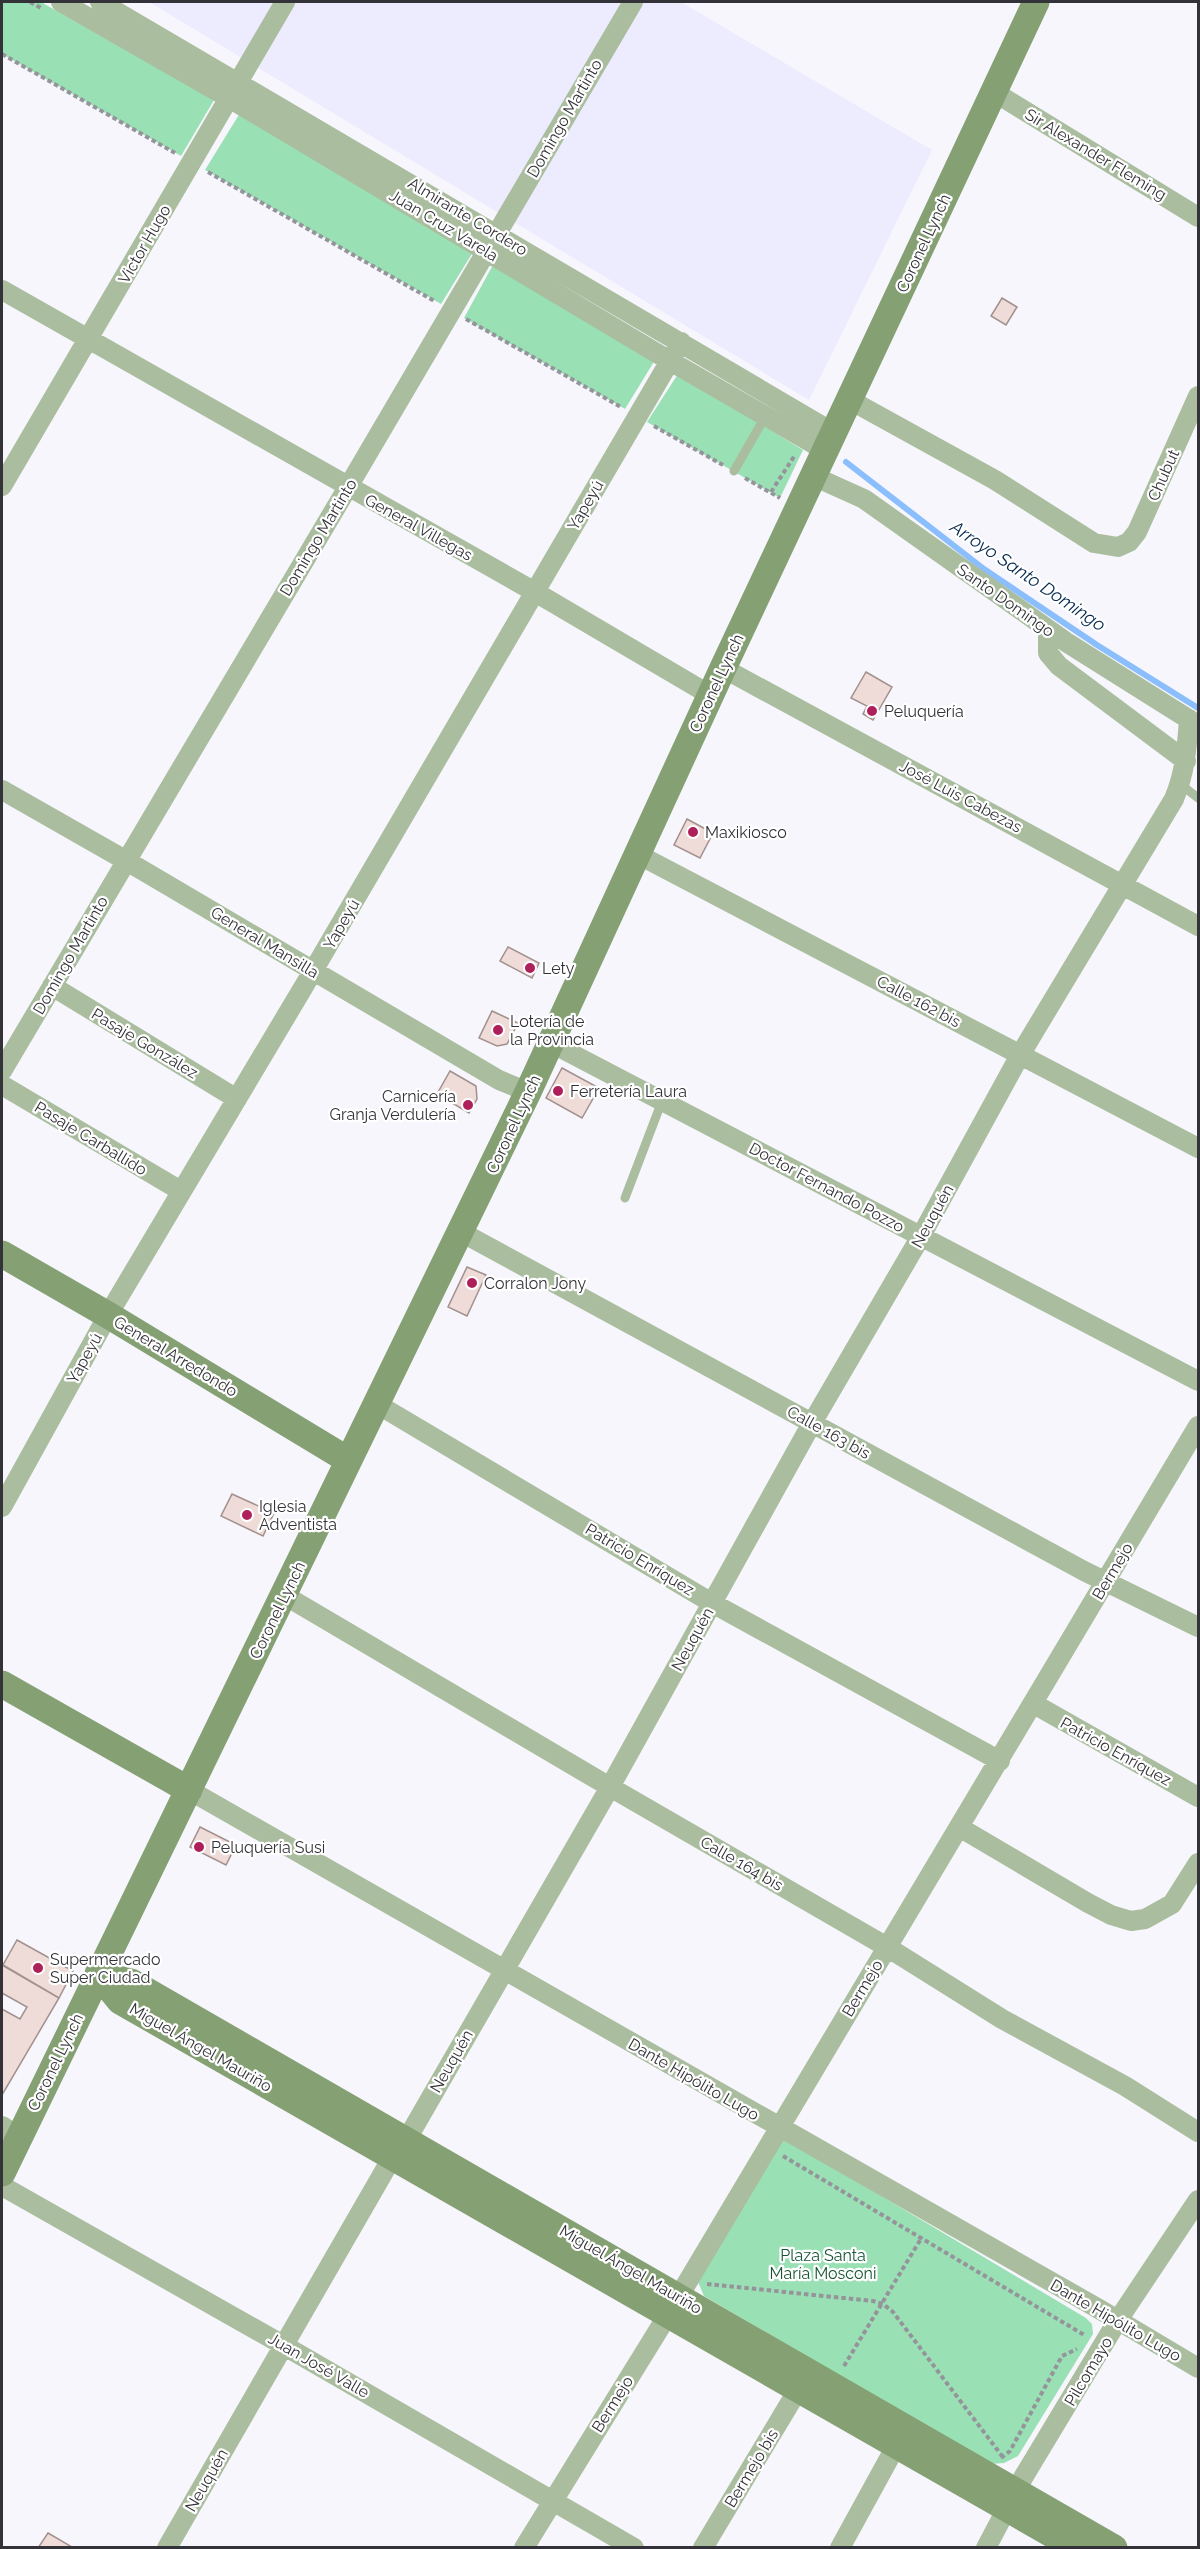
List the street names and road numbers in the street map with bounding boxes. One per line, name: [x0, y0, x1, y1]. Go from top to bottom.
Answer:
street label: Domingo Martinto: [523, 56, 606, 181]
street label: Sir Alexander Fleming: [1022, 105, 1170, 204]
street label: Almirante Cordero: [405, 173, 531, 260]
street label: Juan Cruz Varela: [386, 186, 501, 265]
street label: Coronel Lynch: [892, 191, 955, 295]
street label: Victor Hugo: [114, 201, 175, 287]
street label: Chubut: [1144, 446, 1183, 504]
street label: Domingo Martinto: [276, 475, 361, 599]
street label: Yapeyú: [563, 477, 607, 534]
street label: General Villegas: [362, 490, 476, 565]
street label: Santo Domingo: [954, 559, 1058, 641]
street label: Coronel Lynch: [685, 631, 748, 735]
street label: José Luis Cabezas: [896, 756, 1025, 837]
street label: Domingo Martinto: [29, 893, 112, 1018]
street label: Yapeyú: [319, 896, 363, 953]
street label: General Mansilla: [207, 903, 322, 982]
street label: Calle 162 bis: [874, 971, 964, 1032]
street label: Pasaje González: [88, 1004, 201, 1083]
street label: Coronel Lynch: [482, 1072, 545, 1176]
street label: Pasaje Carballido: [31, 1097, 150, 1179]
street label: Doctor Fernando Pozzo: [746, 1138, 908, 1236]
street label: Neuquén: [907, 1181, 958, 1251]
street label: General Arredondo: [111, 1312, 241, 1401]
street label: Yapeyú: [63, 1330, 106, 1387]
street label: Calle 163 bis: [784, 1402, 874, 1463]
street label: Patricio Enríquez: [582, 1519, 698, 1599]
street label: Bermejo: [1088, 1539, 1137, 1603]
street label: Coronel Lynch: [246, 1558, 309, 1662]
street label: Neuquén: [667, 1604, 718, 1674]
street label: Patricio Enríquez: [1057, 1713, 1174, 1790]
street label: Calle 164 bis: [697, 1832, 787, 1895]
street label: Bermejo: [838, 1956, 887, 2020]
street label: Miguel Ángel Mauriño: [126, 1998, 276, 2096]
street label: Coronel Lynch: [24, 2010, 87, 2114]
street label: Neuquén: [426, 2027, 477, 2096]
street label: Dante Hipólito Lugo: [625, 2034, 762, 2125]
street label: Miguel Ángel Mauriño: [556, 2220, 706, 2318]
street label: Dante Hipólito Lugo: [1047, 2275, 1184, 2366]
street label: Juan José Valle: [265, 2329, 373, 2402]
street label: Pilcomayo: [1060, 2333, 1116, 2409]
street label: Bermejo: [588, 2373, 637, 2436]
street label: Bermejo bis: [721, 2425, 782, 2511]
street label: Neuquén: [181, 2446, 232, 2515]

